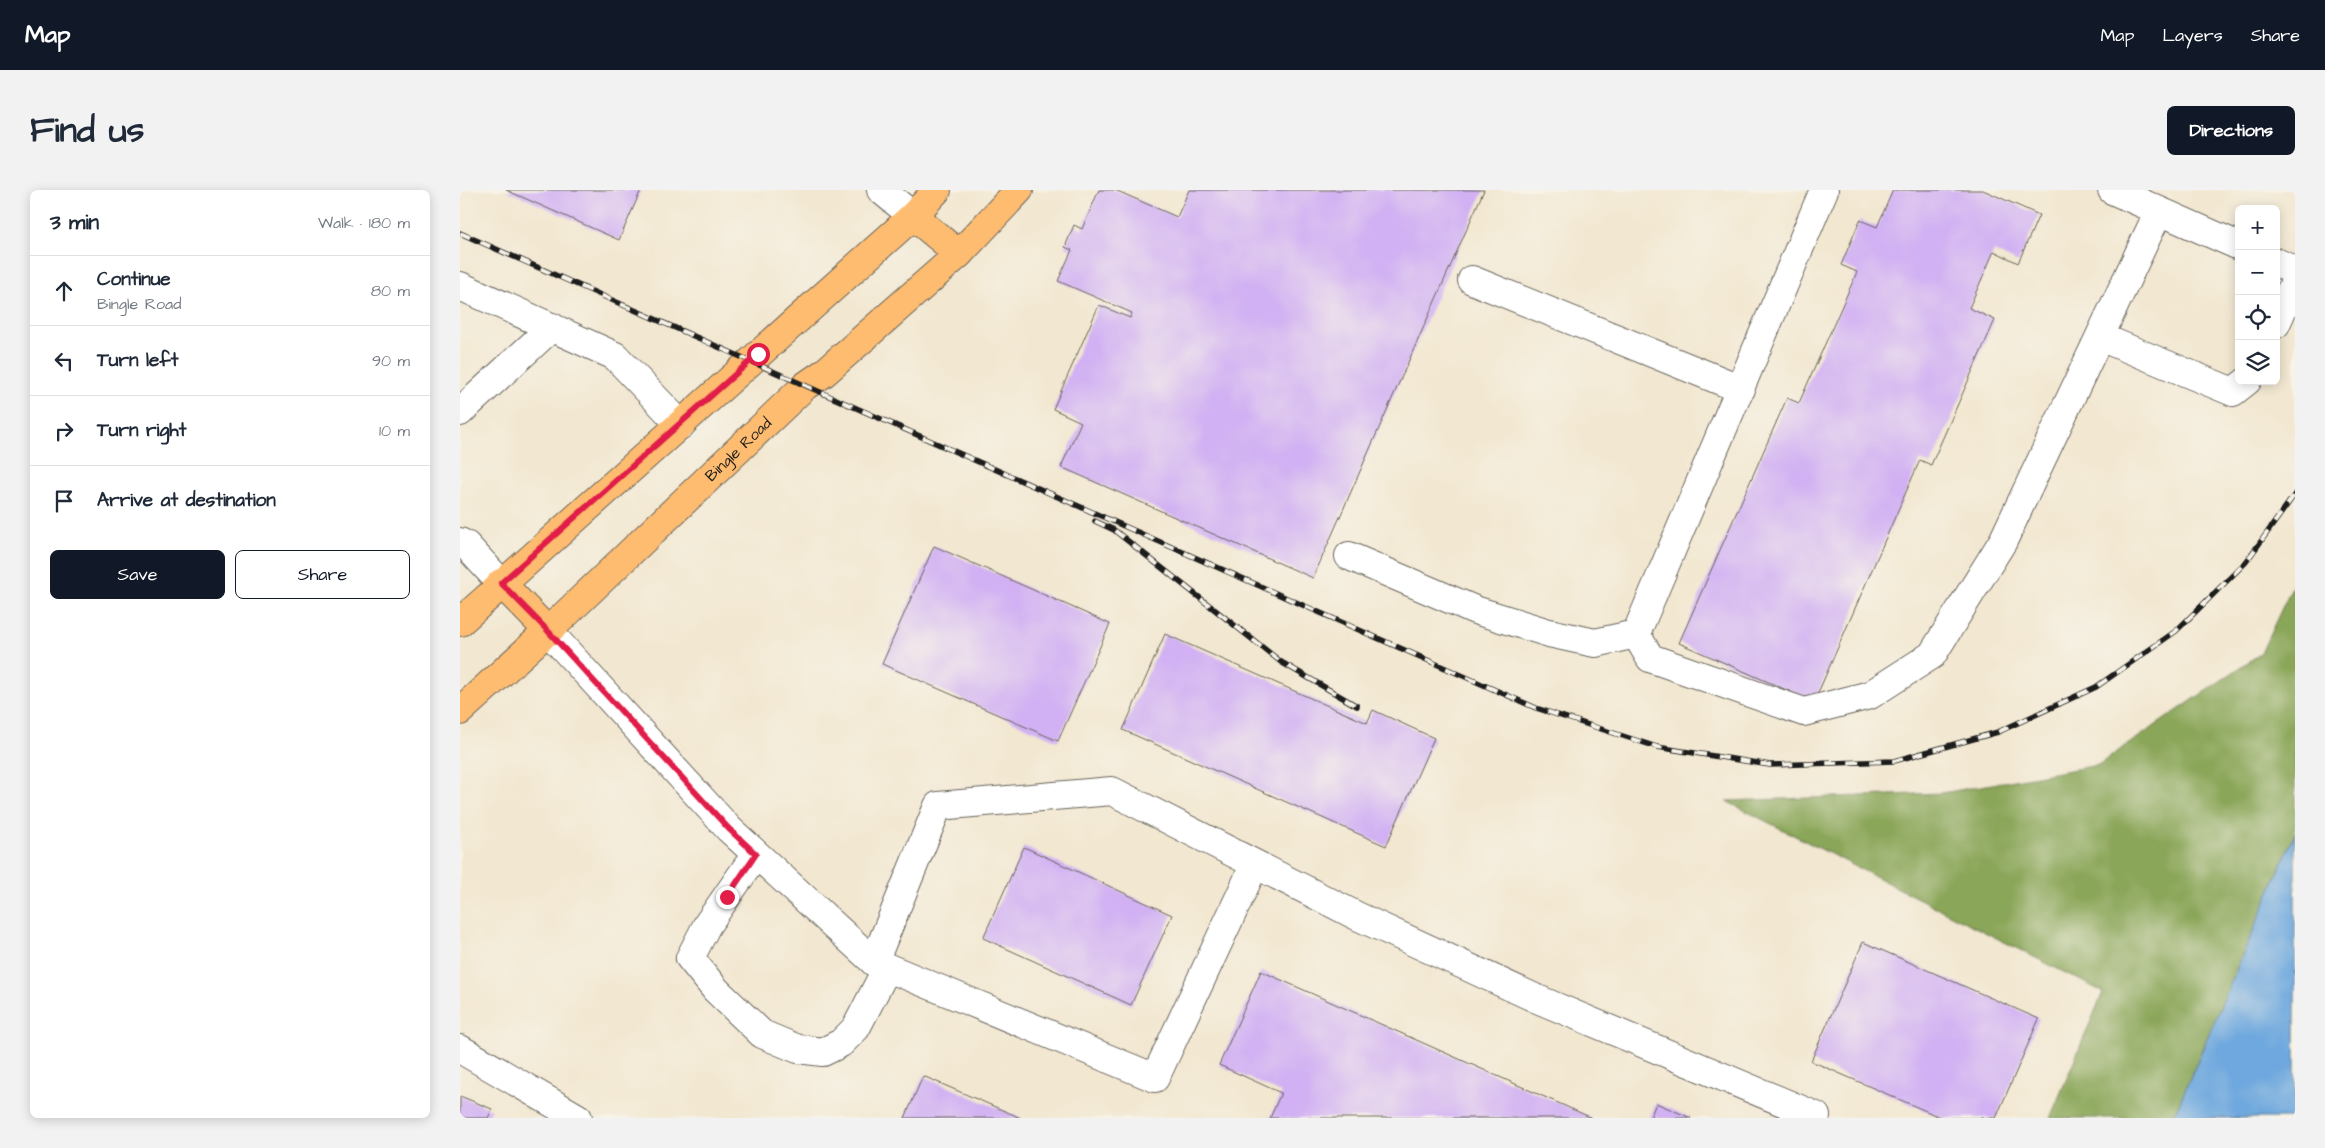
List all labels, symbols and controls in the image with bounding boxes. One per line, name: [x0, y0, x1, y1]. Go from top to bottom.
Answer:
text: Map: [25, 18, 70, 52]
text: Map: [2100, 23, 2134, 48]
text: Layers: [2162, 23, 2223, 48]
text: Share: [2251, 23, 2300, 48]
text: Find us: [30, 106, 144, 155]
button: Directions: [2167, 106, 2295, 155]
map controls: [2235, 205, 2280, 385]
button: +: [2235, 205, 2280, 250]
text: 3 min: [50, 208, 99, 237]
text: Walk · 180 m: [318, 212, 410, 234]
button: −: [2235, 250, 2280, 295]
text: Continue: [97, 266, 171, 293]
icon: ahead: [50, 277, 78, 305]
text: 80 m: [371, 280, 410, 302]
text: Bingle Road: [97, 293, 181, 315]
button: locate: [2235, 295, 2280, 340]
button: layers: [2235, 340, 2280, 385]
route start: [747, 343, 770, 366]
icon: left: [50, 347, 78, 375]
text: Turn left: [97, 347, 178, 374]
text: 90 m: [372, 350, 410, 372]
street label: Bingle Road: [700, 412, 777, 487]
icon: right: [50, 417, 78, 445]
text: Turn right: [97, 417, 186, 444]
text: 10 m: [379, 420, 410, 442]
icon: arrive: [50, 487, 78, 515]
text: Arrive at destination: [97, 487, 276, 514]
button: Save: [50, 550, 225, 599]
button: Share: [235, 550, 410, 599]
route end: [716, 886, 739, 909]

